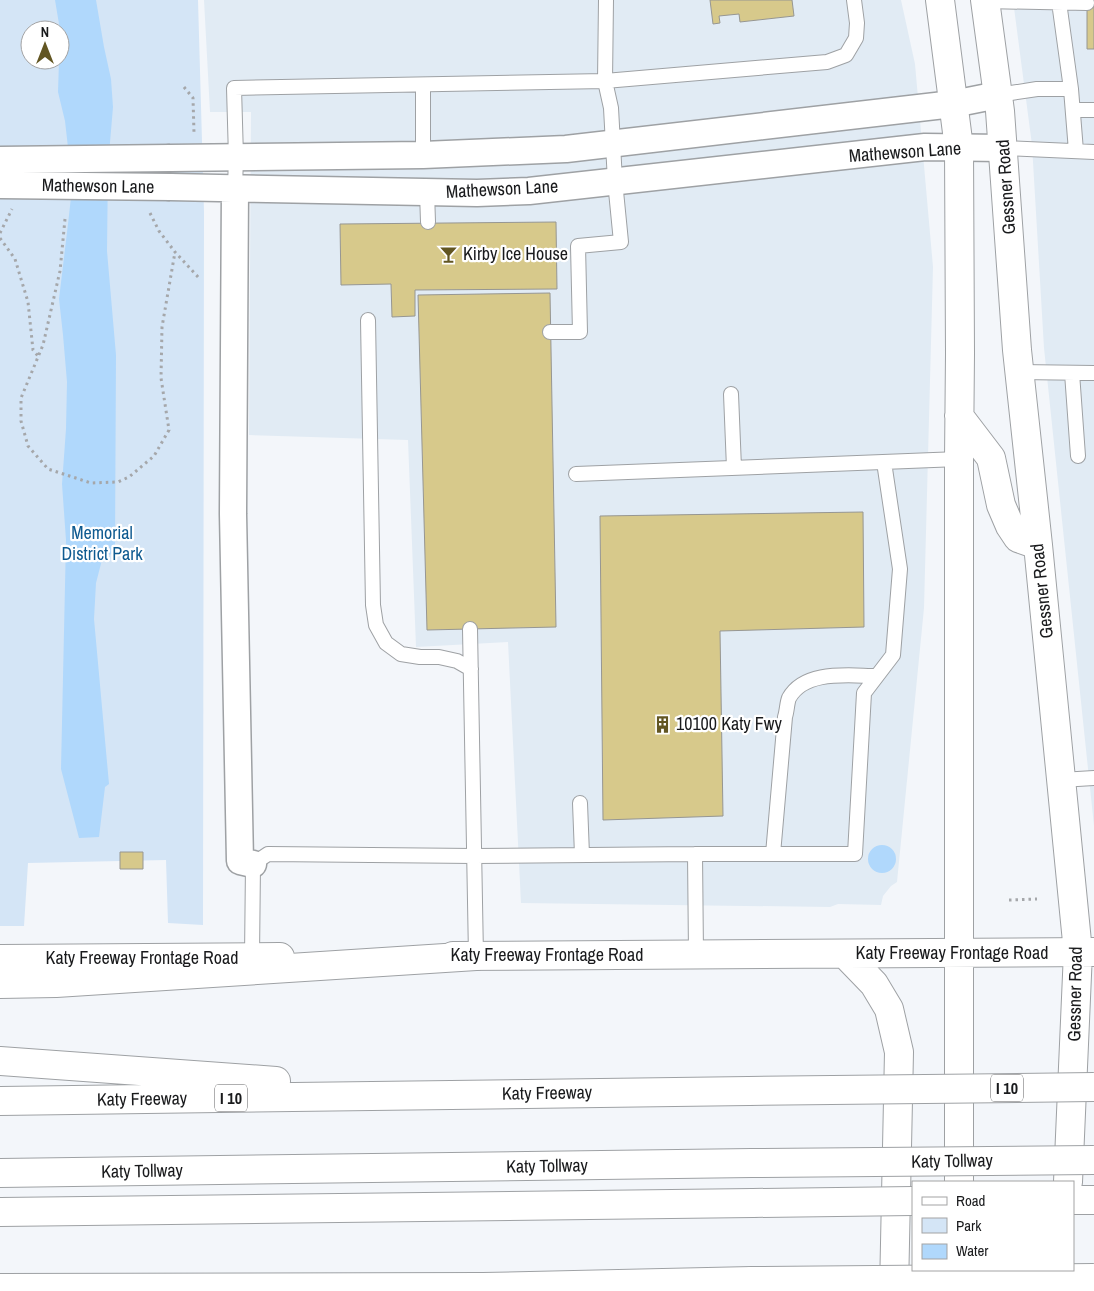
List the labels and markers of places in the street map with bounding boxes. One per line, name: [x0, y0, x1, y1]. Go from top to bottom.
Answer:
place label: Kirby Ice House: [463, 241, 568, 266]
bar icon: Kirby Ice House: [439, 244, 459, 264]
place label: 10100 Katy Fwy: [676, 711, 782, 736]
building icon: 10100 Katy Fwy: [652, 714, 672, 734]

